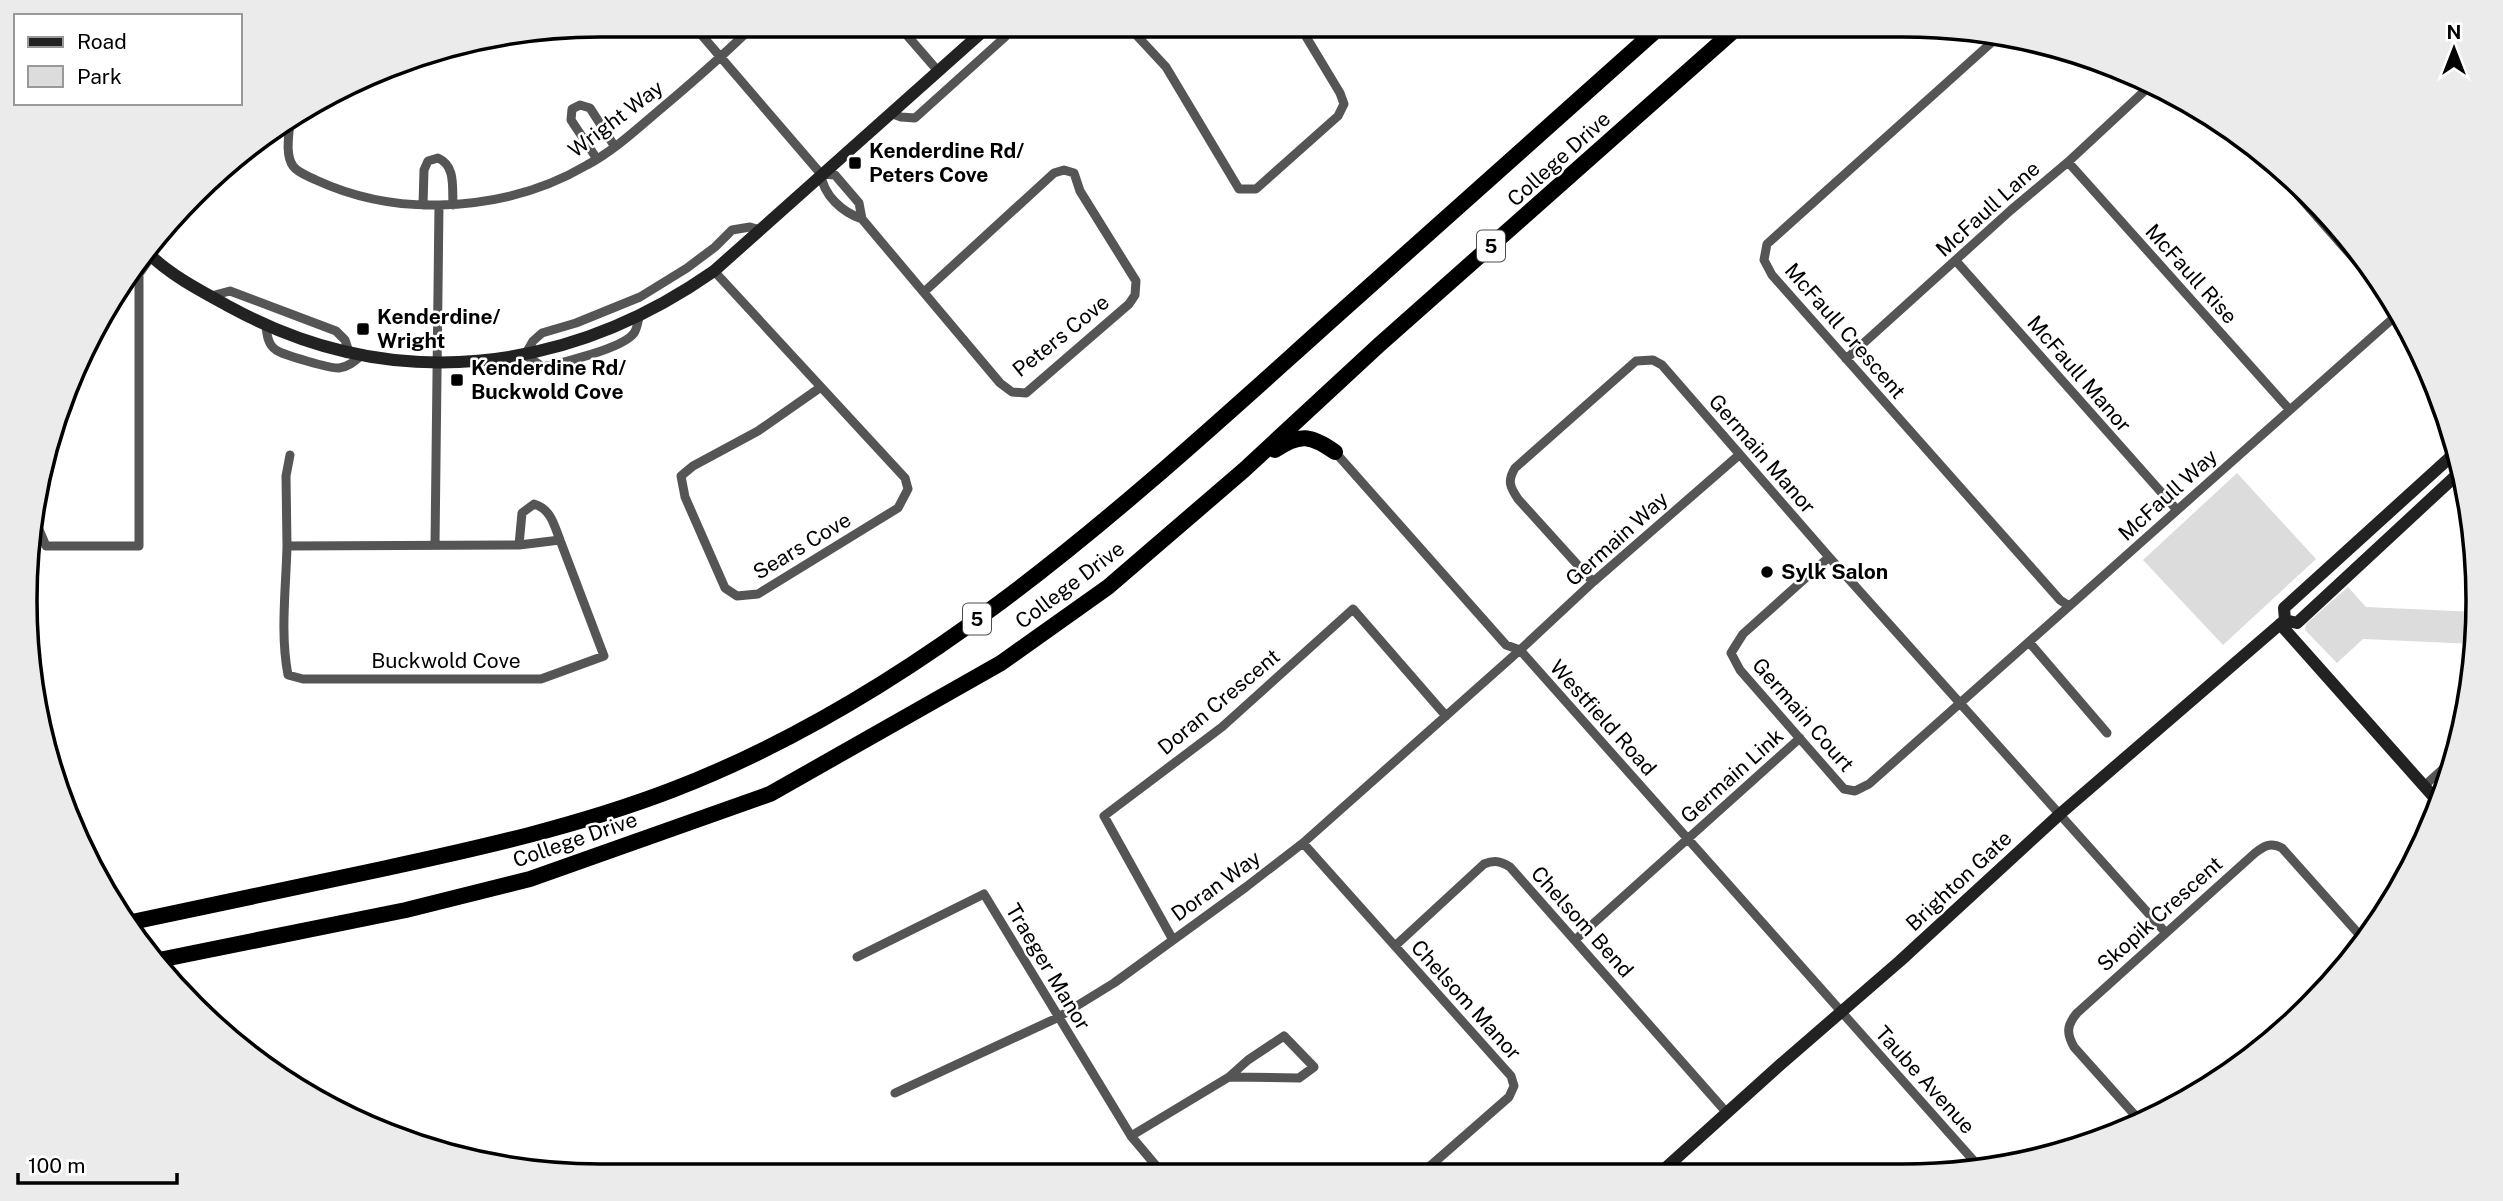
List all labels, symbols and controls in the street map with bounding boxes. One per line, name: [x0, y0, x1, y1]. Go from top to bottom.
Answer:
legend: [14, 14, 242, 105]
north arrow: [2419, 14, 2489, 84]
text: N: [2447, 21, 2461, 43]
text: Road: [77, 29, 127, 54]
text: Park: [77, 64, 122, 89]
street label: Wright Way: [563, 75, 668, 162]
street label: College Drive: [1502, 106, 1615, 211]
place label: Kenderdine Rd/ Peters Cove: [869, 138, 1024, 187]
marker: Kenderdine Rd/ Peters Cove: [847, 155, 863, 171]
street label: McFaull Lane: [1931, 156, 2045, 262]
street label: McFaull Rise: [2140, 219, 2243, 329]
road number: 5: [1477, 230, 1505, 262]
street label: McFaull Crescent: [1780, 258, 1911, 404]
street label: Peters Cove: [1008, 289, 1114, 382]
place label: Kenderdine/ Wright: [377, 304, 501, 353]
street label: McFaull Manor: [2022, 310, 2137, 437]
marker: Kenderdine/ Wright: [355, 321, 371, 337]
place label: Kenderdine Rd/ Buckwold Cove: [471, 355, 626, 404]
marker: Kenderdine Rd/ Buckwold Cove: [449, 372, 465, 388]
street label: Germain Manor: [1704, 389, 1821, 519]
street label: McFaull Way: [2113, 444, 2222, 546]
street label: Germain Way: [1560, 486, 1673, 591]
street label: Sears Cove: [748, 507, 855, 585]
street label: College Drive: [1010, 536, 1129, 634]
place label: Sylk Salon: [1781, 559, 1888, 584]
marker: Sylk Salon: [1759, 564, 1775, 580]
road number: 5: [963, 604, 991, 634]
street label: Doran Crescent: [1153, 643, 1285, 760]
street label: Buckwold Cove: [371, 648, 521, 673]
street label: Germain Court: [1747, 653, 1860, 777]
street label: Westfield Road: [1545, 655, 1662, 781]
street label: Germain Link: [1675, 723, 1788, 828]
street label: College Drive: [509, 807, 640, 872]
street label: Brighton Gate: [1901, 825, 2017, 936]
street label: Doran Way: [1166, 845, 1265, 926]
street label: Skopik Crescent: [2092, 851, 2227, 976]
street label: Chelsom Bend: [1526, 861, 1639, 982]
street label: Traeger Manor: [1001, 899, 1096, 1035]
street label: Chelsom Manor: [1406, 935, 1527, 1065]
street label: Taube Avenue: [1870, 1021, 1980, 1139]
scale bar: [18, 1142, 177, 1186]
text: 100 m: [28, 1153, 85, 1178]

